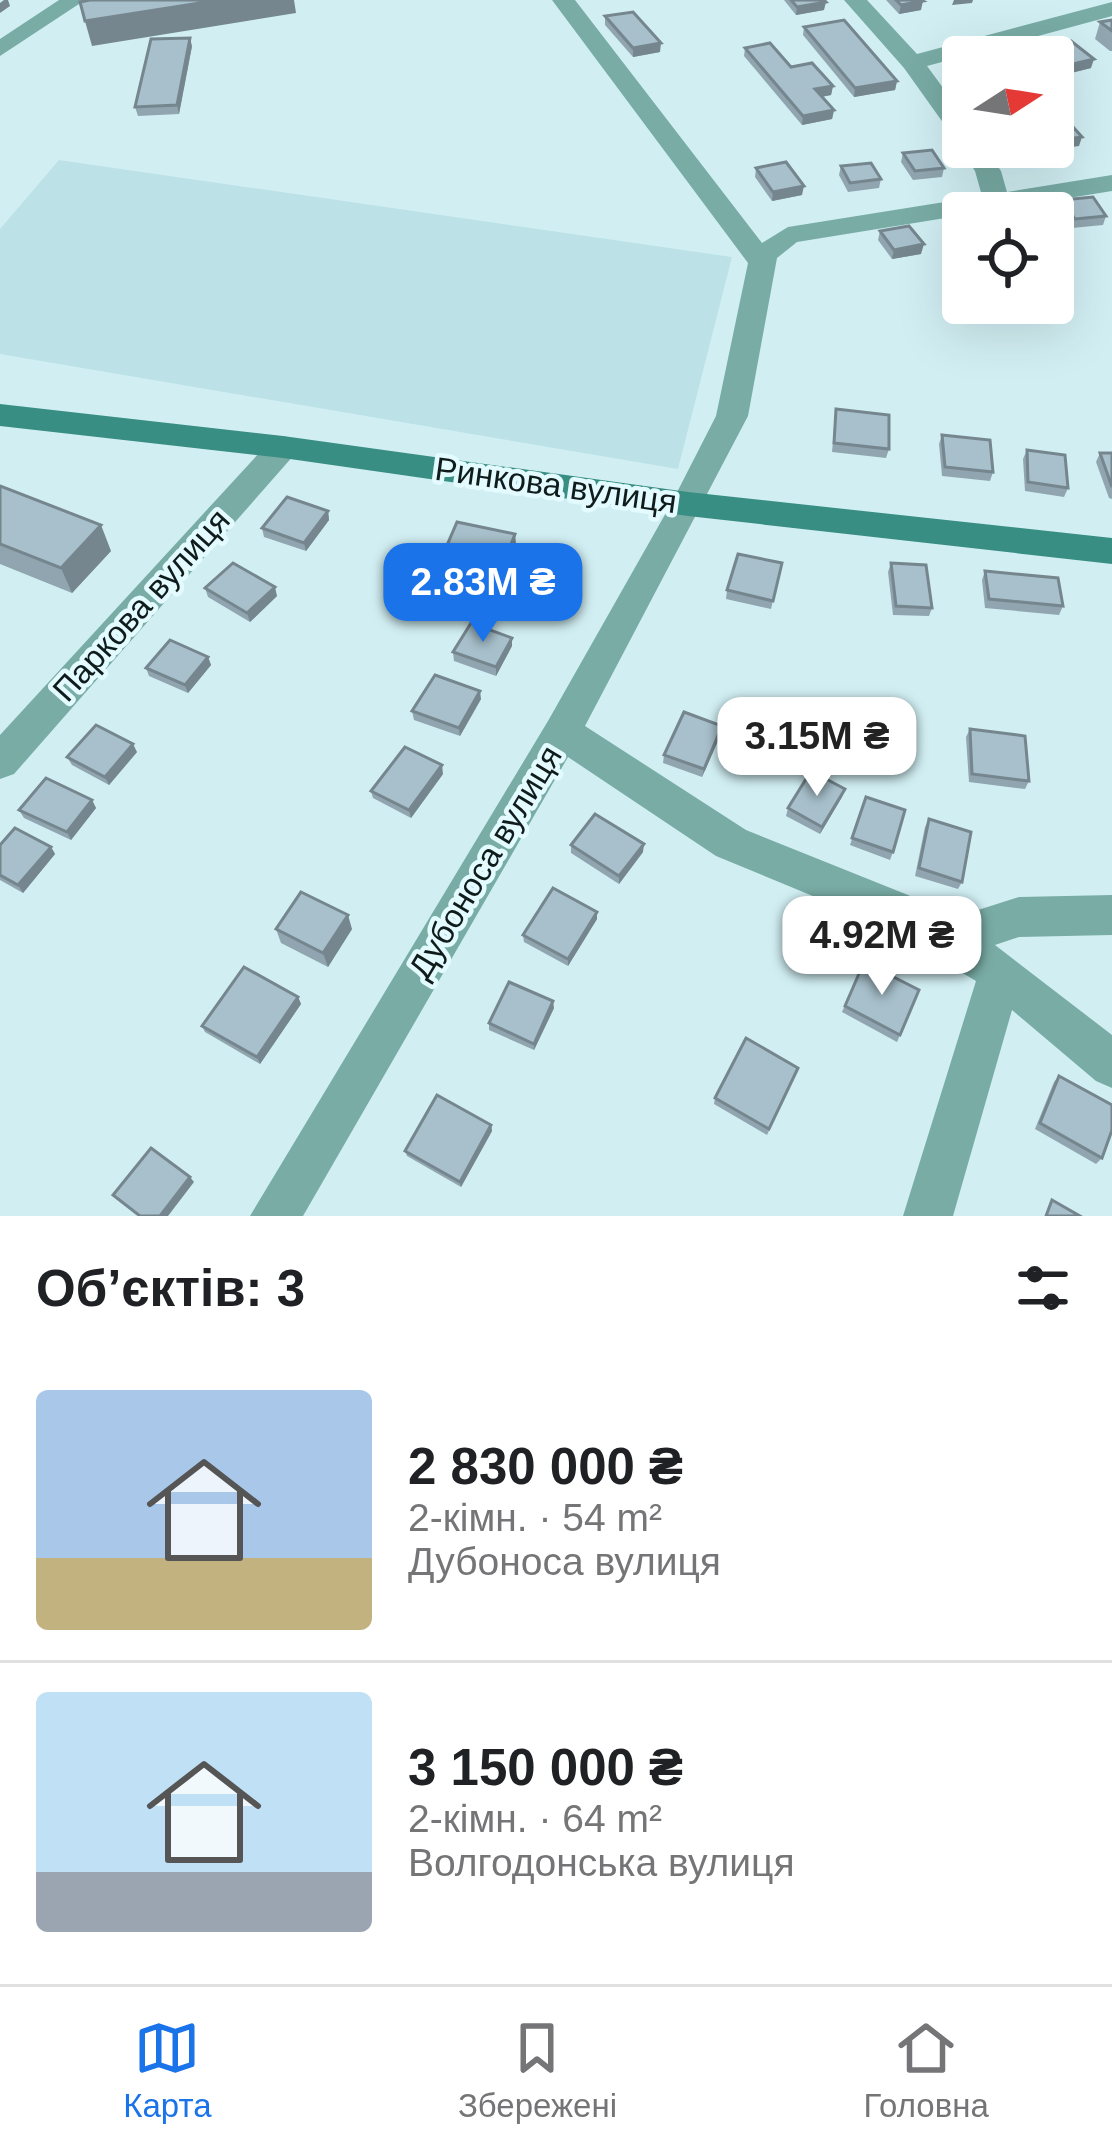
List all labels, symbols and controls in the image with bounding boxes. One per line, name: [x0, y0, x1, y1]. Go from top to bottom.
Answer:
north arrow: [942, 36, 1074, 168]
map controls: [942, 36, 1074, 324]
button: locate: [942, 192, 1074, 324]
street label: Ринкова вулиця: [433, 450, 679, 520]
street label: Паркова вулиця: [45, 501, 237, 709]
pin: 2.83M ₴: [372, 543, 594, 645]
text: 2.83M ₴: [410, 560, 556, 603]
pin: 3.15M ₴: [706, 697, 928, 799]
text: 3.15M ₴: [744, 714, 890, 757]
street label: Дубоноса вулиця: [401, 739, 569, 985]
pin: 4.92M ₴: [771, 896, 993, 998]
text: 4.92M ₴: [809, 913, 955, 956]
icon: filters: [1010, 1255, 1076, 1321]
text: Об’єктів: 3: [36, 1260, 305, 1317]
icon: home: [132, 1438, 276, 1582]
text: 2 830 000 ₴: [408, 1438, 683, 1495]
text: 2-кімн. · 54 m²: [408, 1496, 662, 1539]
text: Дубоноса вулиця: [408, 1540, 721, 1583]
text: 3 150 000 ₴: [408, 1739, 683, 1796]
icon: home: [132, 1740, 276, 1884]
text: 2-кімн. · 64 m²: [408, 1797, 662, 1840]
text: Волгодонська вулиця: [408, 1841, 795, 1884]
tab: Карта: [123, 2015, 212, 2125]
tab: Збережені: [458, 2015, 617, 2125]
tab: Головна: [863, 2015, 989, 2125]

